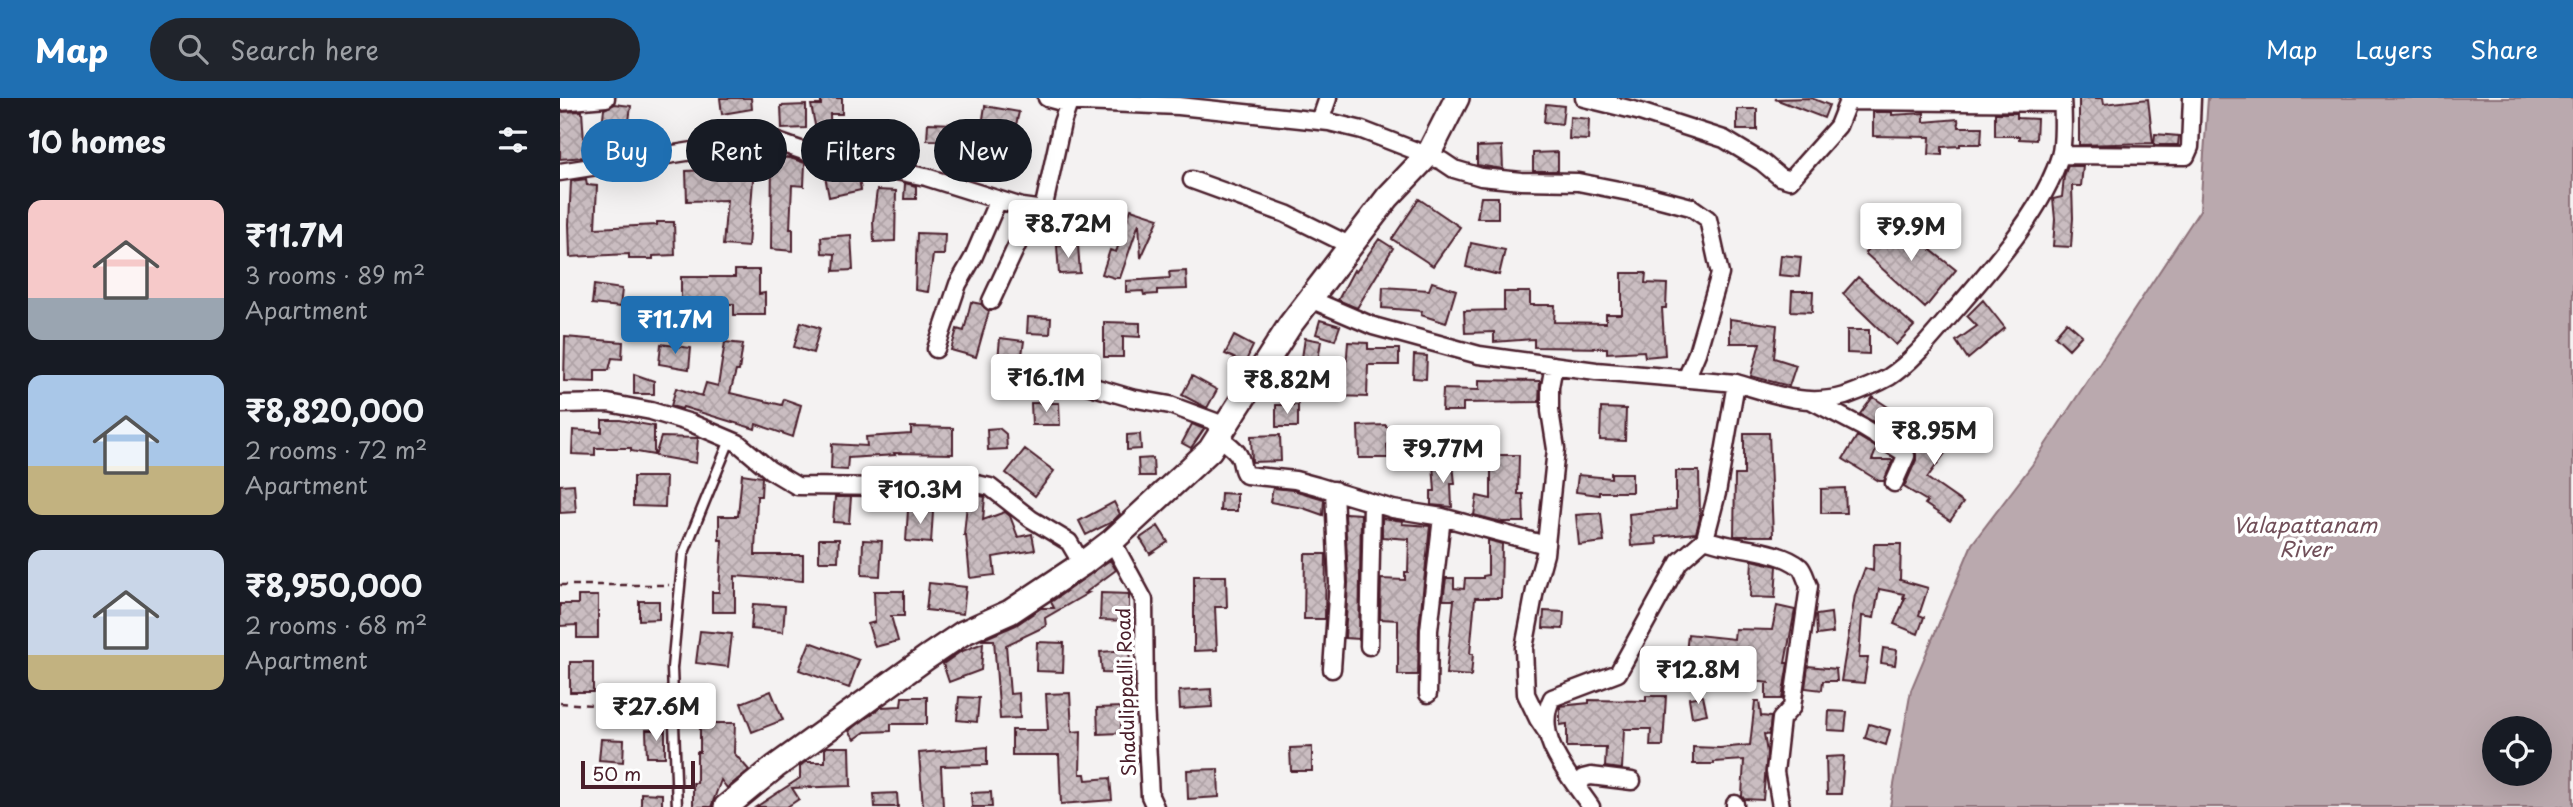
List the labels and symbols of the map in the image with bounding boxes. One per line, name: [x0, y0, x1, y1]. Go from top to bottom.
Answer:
pin: ₹8.72M: [1011, 200, 1125, 260]
pin: ₹9.9M: [1862, 204, 1960, 263]
pin: ₹11.7M: [618, 296, 732, 356]
pin: ₹16.1M: [989, 354, 1103, 414]
pin: ₹8.82M: [1230, 356, 1344, 416]
pin: ₹8.95M: [1877, 408, 1991, 467]
pin: ₹9.77M: [1386, 426, 1500, 485]
pin: ₹10.3M: [863, 466, 977, 526]
water label: Valapattanam River: [2233, 508, 2378, 564]
street label: Shadulippalli Road: [1108, 607, 1142, 777]
pin: ₹12.8M: [1641, 646, 1755, 706]
pin: ₹27.6M: [599, 684, 713, 743]
scale bar: [581, 758, 695, 790]

